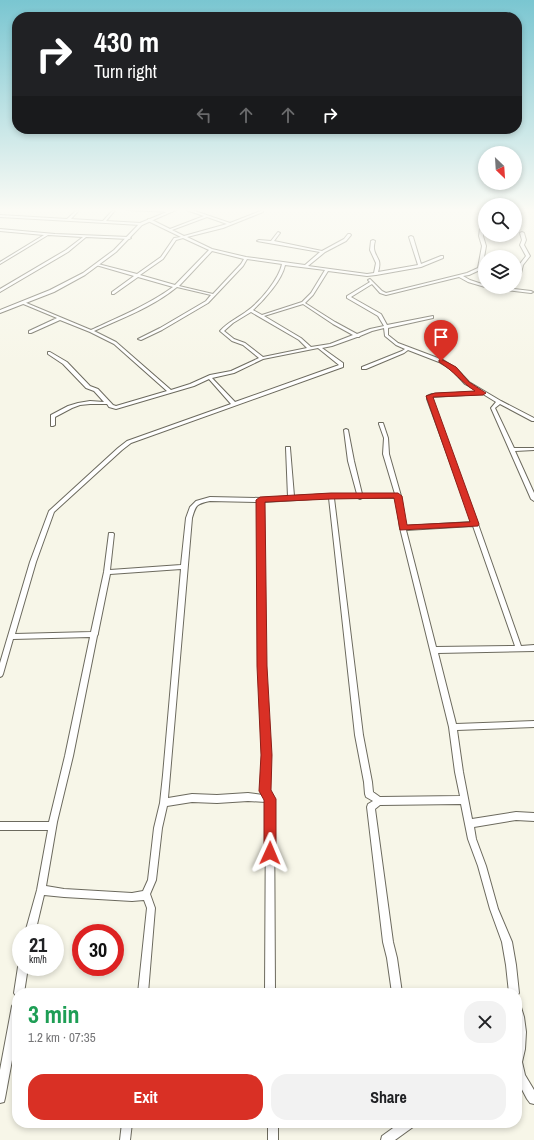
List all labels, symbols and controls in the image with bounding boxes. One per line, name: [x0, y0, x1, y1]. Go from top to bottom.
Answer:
text: 430 m: [94, 23, 159, 61]
icon: right: [28, 28, 80, 80]
text: Turn right: [94, 59, 157, 84]
icon: left: [193, 104, 215, 126]
icon: ahead: [235, 104, 257, 126]
icon: ahead: [277, 104, 299, 126]
icon: right: [319, 104, 341, 126]
north arrow: [478, 146, 522, 190]
map controls: [478, 146, 522, 294]
button: search: [478, 198, 522, 242]
button: layers: [478, 250, 522, 294]
pin: [424, 320, 458, 361]
icon: arrive: [430, 326, 452, 348]
position arrow: [249, 832, 291, 874]
speed limit sign: 30: [72, 924, 124, 976]
text: 21: [29, 931, 47, 958]
text: km/h: [29, 953, 47, 966]
text: 3 min: [28, 998, 79, 1030]
button: close: [464, 1001, 506, 1043]
text: 1.2 km · 07:35: [28, 1029, 96, 1046]
button: Exit: [28, 1074, 263, 1120]
button: Share: [271, 1074, 506, 1120]

